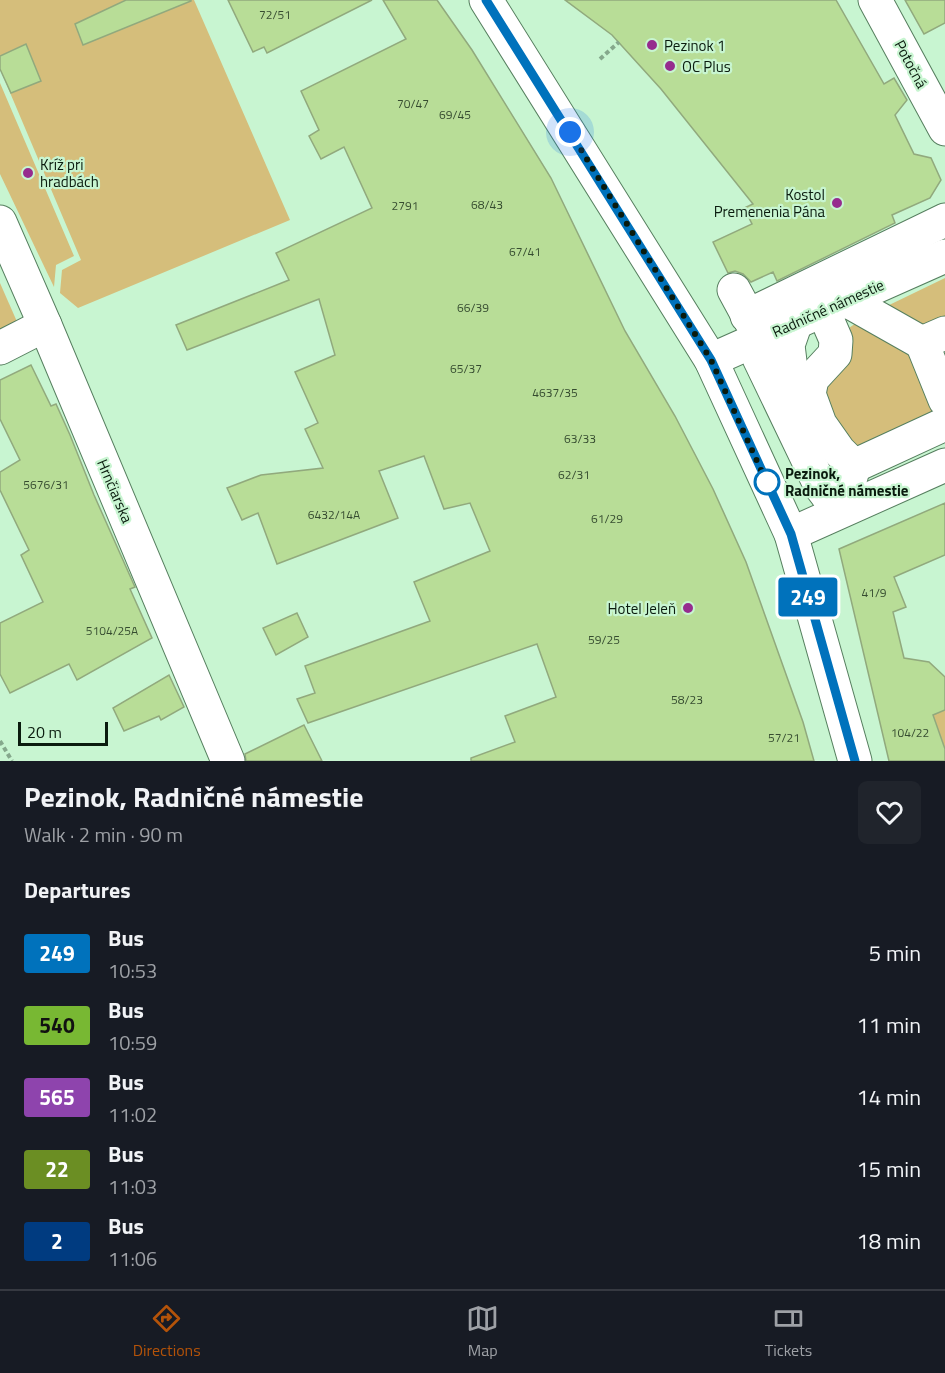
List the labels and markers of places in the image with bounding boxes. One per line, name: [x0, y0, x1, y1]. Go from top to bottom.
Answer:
place label: Pezinok 1: [664, 34, 725, 57]
marker: Pezinok 1: [645, 38, 659, 52]
place label: OC Plus: [682, 55, 731, 78]
marker: OC Plus: [663, 59, 677, 73]
place label: Kríž pri hradbách: [40, 153, 99, 193]
marker: Kríž pri hradbách: [21, 166, 35, 180]
place label: Kostol Premenenia Pána: [714, 183, 825, 223]
marker: Kostol Premenenia Pána: [830, 196, 844, 210]
place label: Pezinok, Radničné námestie: [785, 462, 909, 502]
marker: Pezinok, Radničné námestie: [754, 469, 780, 495]
place label: Hotel Jeleň: [608, 597, 676, 620]
marker: Hotel Jeleň: [681, 601, 695, 615]

